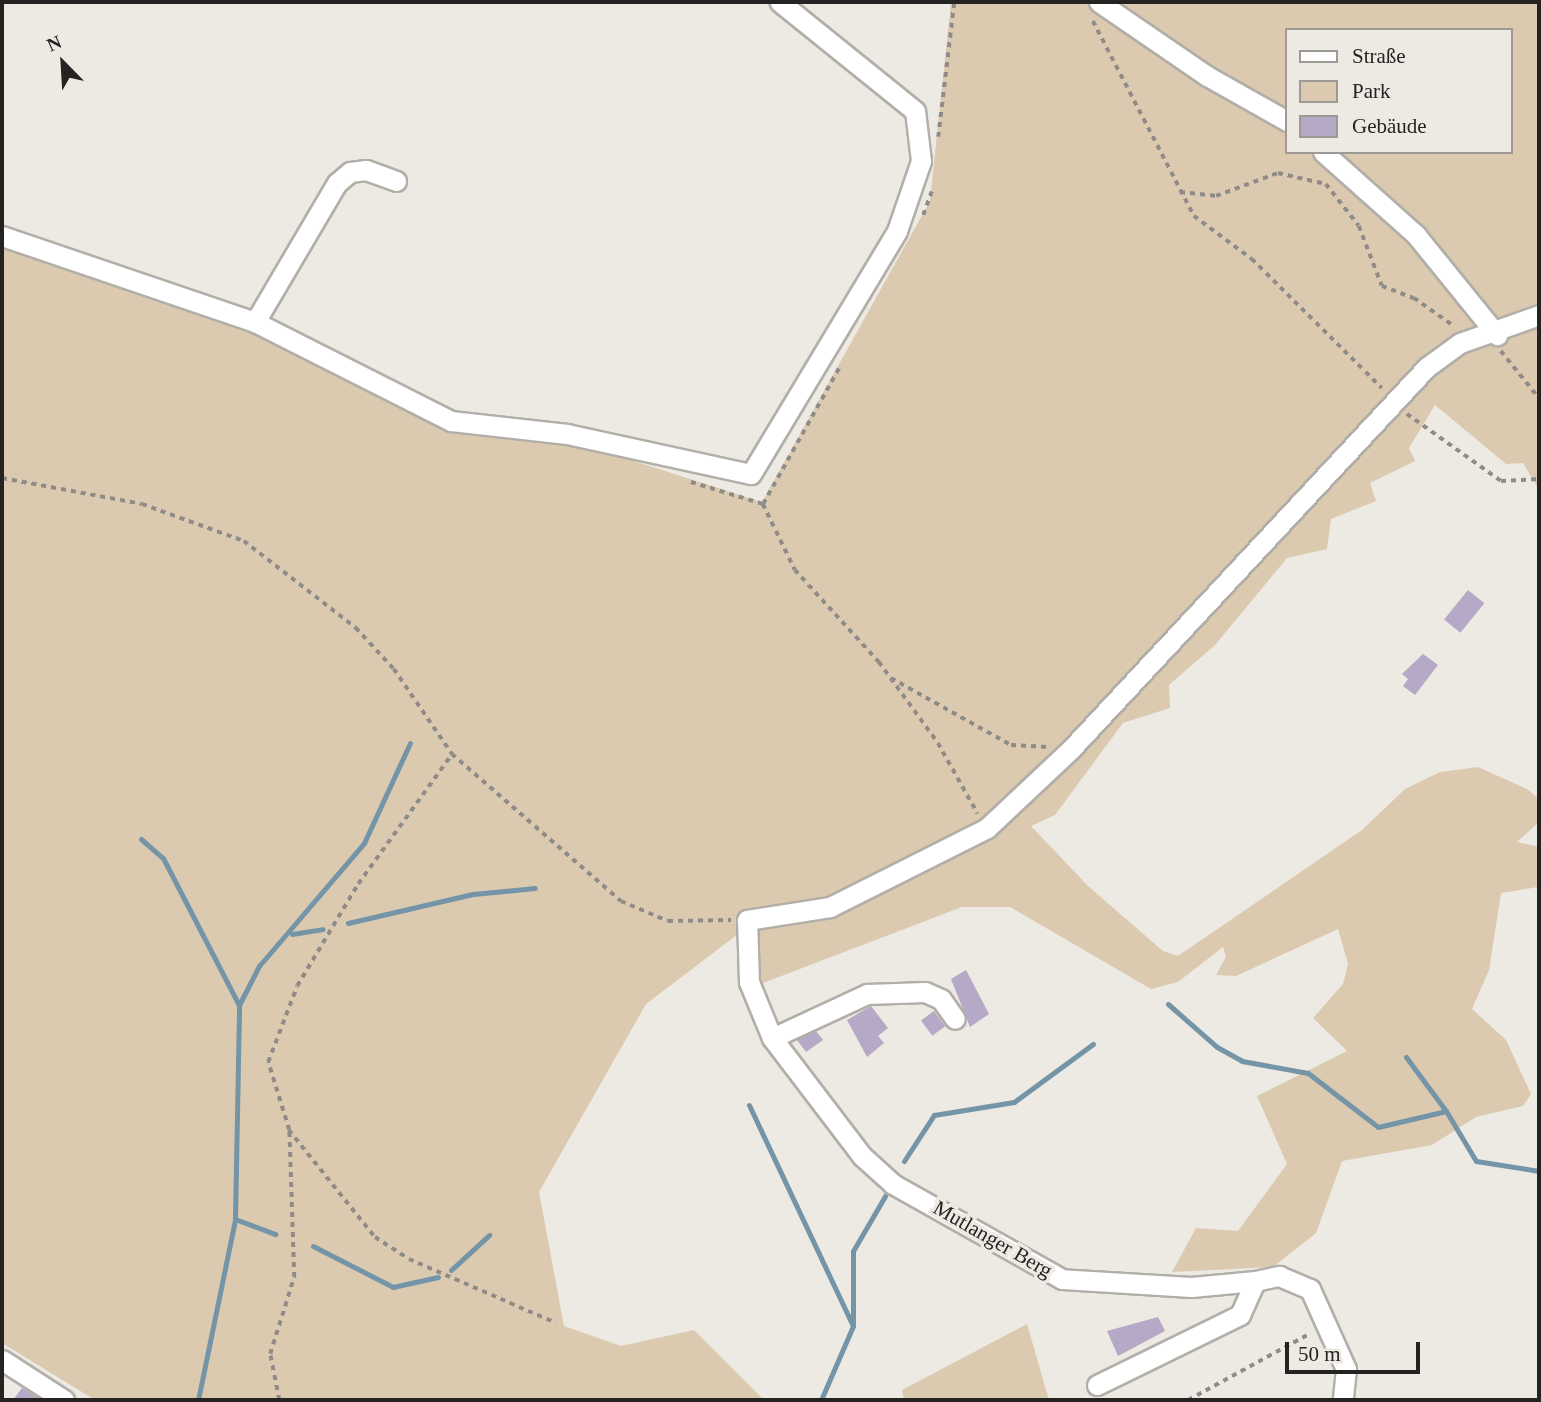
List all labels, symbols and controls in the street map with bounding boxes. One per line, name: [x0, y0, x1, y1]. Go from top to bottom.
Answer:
north arrow: [28, 28, 98, 98]
legend: [1286, 28, 1513, 154]
text: N: [44, 31, 65, 56]
text: Straße: [1352, 44, 1406, 68]
text: Park: [1352, 79, 1391, 103]
text: Gebäude: [1352, 114, 1427, 138]
street label: Mutlanger Berg: [929, 1195, 1057, 1283]
scale bar: [1289, 1328, 1424, 1372]
text: 50 m: [1298, 1342, 1341, 1366]

